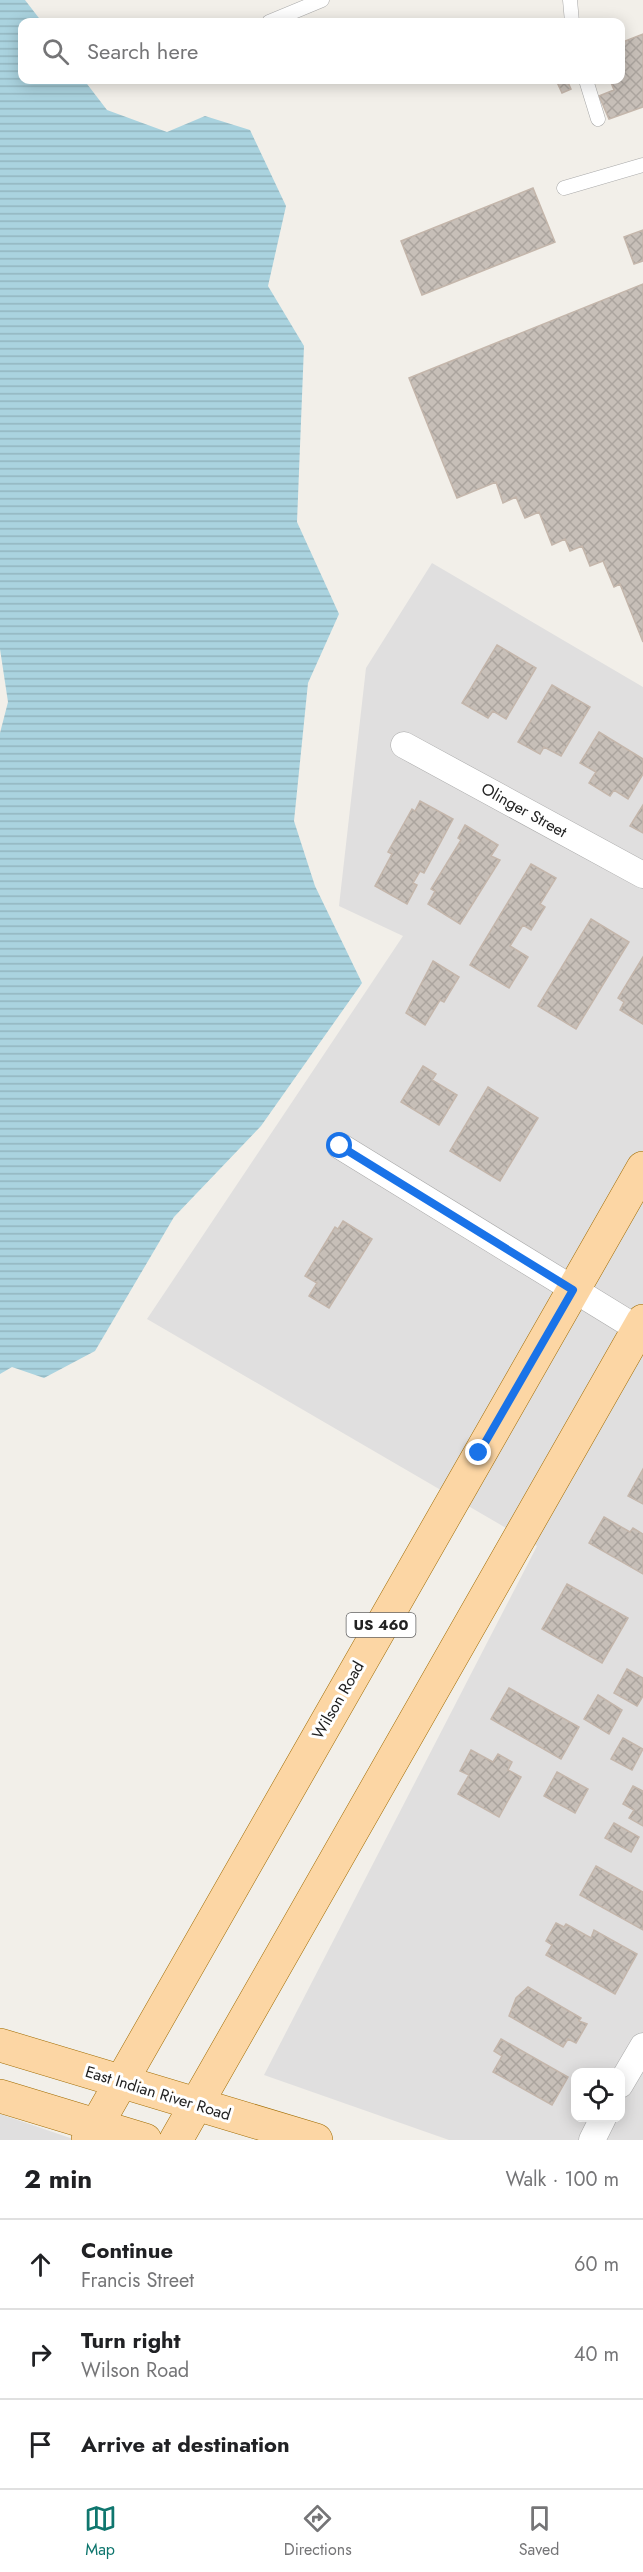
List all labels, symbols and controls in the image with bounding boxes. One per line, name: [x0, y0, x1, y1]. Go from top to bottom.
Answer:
search box: [18, 18, 625, 84]
icon: search: [39, 35, 72, 68]
text: Search here: [87, 35, 198, 67]
street label: Olinger Street: [477, 777, 571, 843]
route start: [326, 1132, 352, 1158]
route end: [465, 1439, 491, 1465]
road number: US 460: [346, 1613, 416, 1637]
street label: Wilson Road: [306, 1657, 370, 1743]
street label: East Indian River Road: [82, 2060, 234, 2126]
map controls: [571, 2068, 625, 2122]
button: locate: [571, 2068, 625, 2122]
text: 2 min: [24, 2160, 92, 2198]
text: Walk · 100 m: [506, 2165, 619, 2194]
text: Continue: [81, 2234, 173, 2266]
icon: ahead: [24, 2248, 57, 2281]
text: 60 m: [574, 2250, 619, 2279]
text: Francis Street: [81, 2266, 194, 2295]
text: Turn right: [81, 2324, 181, 2356]
icon: right: [24, 2338, 57, 2371]
text: 40 m: [574, 2340, 619, 2369]
text: Wilson Road: [81, 2356, 189, 2385]
icon: arrive: [24, 2428, 57, 2461]
text: Arrive at destination: [81, 2428, 290, 2460]
tab: Map: [84, 2502, 117, 2561]
tab: Directions: [284, 2502, 352, 2561]
tab: Saved: [519, 2502, 559, 2561]

